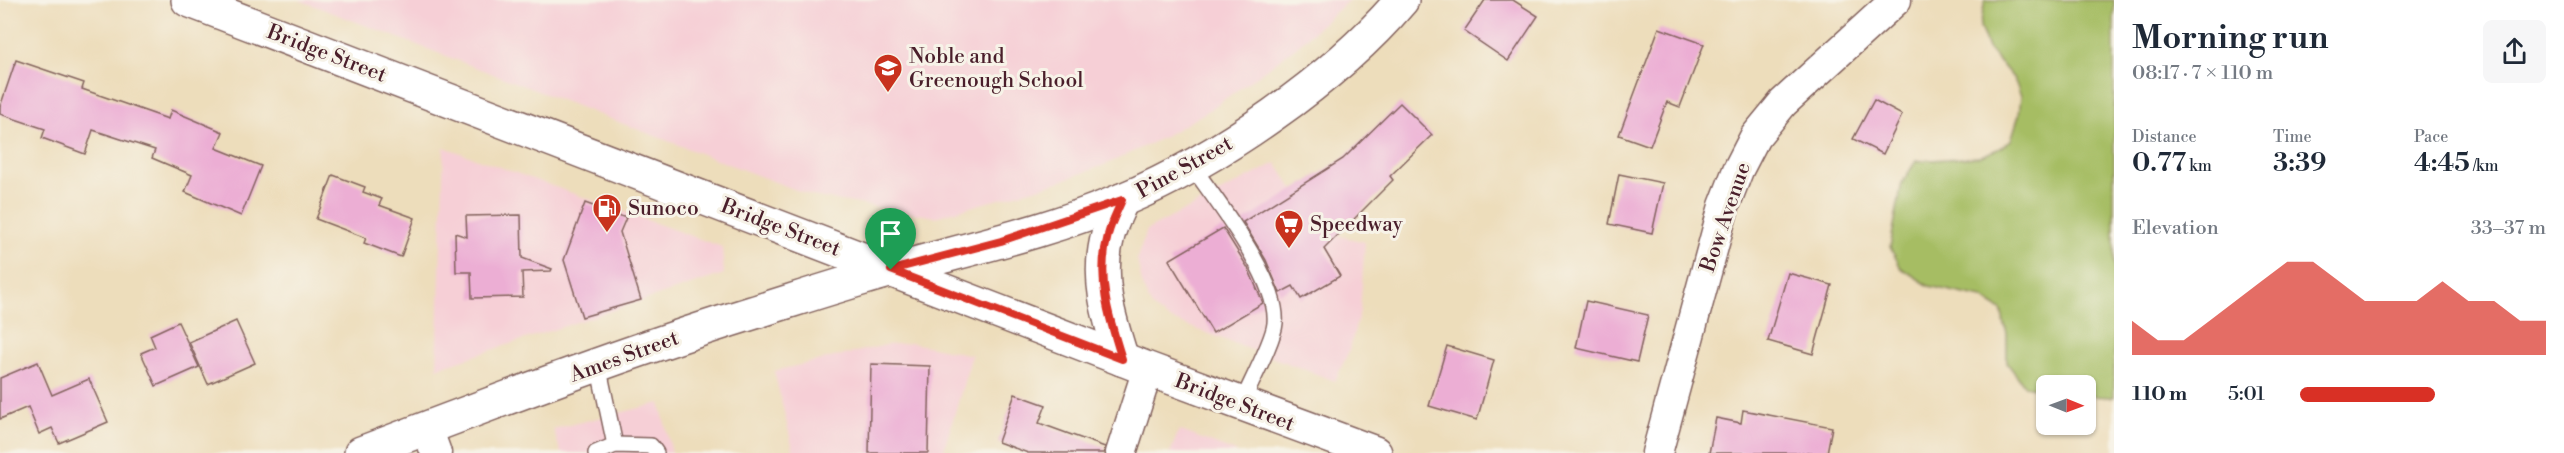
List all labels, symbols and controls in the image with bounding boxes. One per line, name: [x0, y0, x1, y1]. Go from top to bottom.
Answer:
text: Morning run: [2132, 18, 2329, 59]
street label: Bridge Street: [262, 19, 391, 89]
button: share: [2483, 20, 2546, 83]
place label: Noble and Greenough School: [909, 44, 1083, 94]
school or university icon: Noble and Greenough School: [872, 52, 904, 94]
text: 08:17 · 7 × 110 m: [2132, 61, 2273, 86]
text: Distance: [2132, 127, 2197, 147]
text: Time: [2273, 127, 2312, 147]
text: Pace: [2414, 127, 2448, 147]
street label: Pine Street: [1132, 131, 1238, 205]
text: 0.77: [2132, 147, 2186, 179]
text: 3:39: [2273, 147, 2326, 179]
text: 4:45: [2414, 147, 2470, 179]
text: km: [2186, 156, 2212, 176]
text: /km: [2470, 156, 2499, 176]
street label: Bow Avenue: [1695, 159, 1757, 276]
fuel station icon: Sunoco: [591, 192, 623, 234]
street label: Bridge Street: [716, 193, 845, 263]
place label: Sunoco: [628, 196, 699, 222]
pin: [865, 208, 916, 270]
supermarket icon: Speedway: [1273, 208, 1305, 250]
place label: Speedway: [1310, 212, 1404, 238]
text: Elevation: [2132, 216, 2219, 241]
text: 33–37 m: [2471, 216, 2546, 241]
icon: arrive: [874, 217, 907, 250]
street label: Ames Street: [565, 325, 683, 389]
street label: Bridge Street: [1170, 368, 1299, 438]
north arrow: [2036, 375, 2096, 435]
map controls: [2036, 375, 2096, 435]
text: 110 m: [2132, 382, 2187, 407]
text: 5:01: [2228, 382, 2265, 407]

